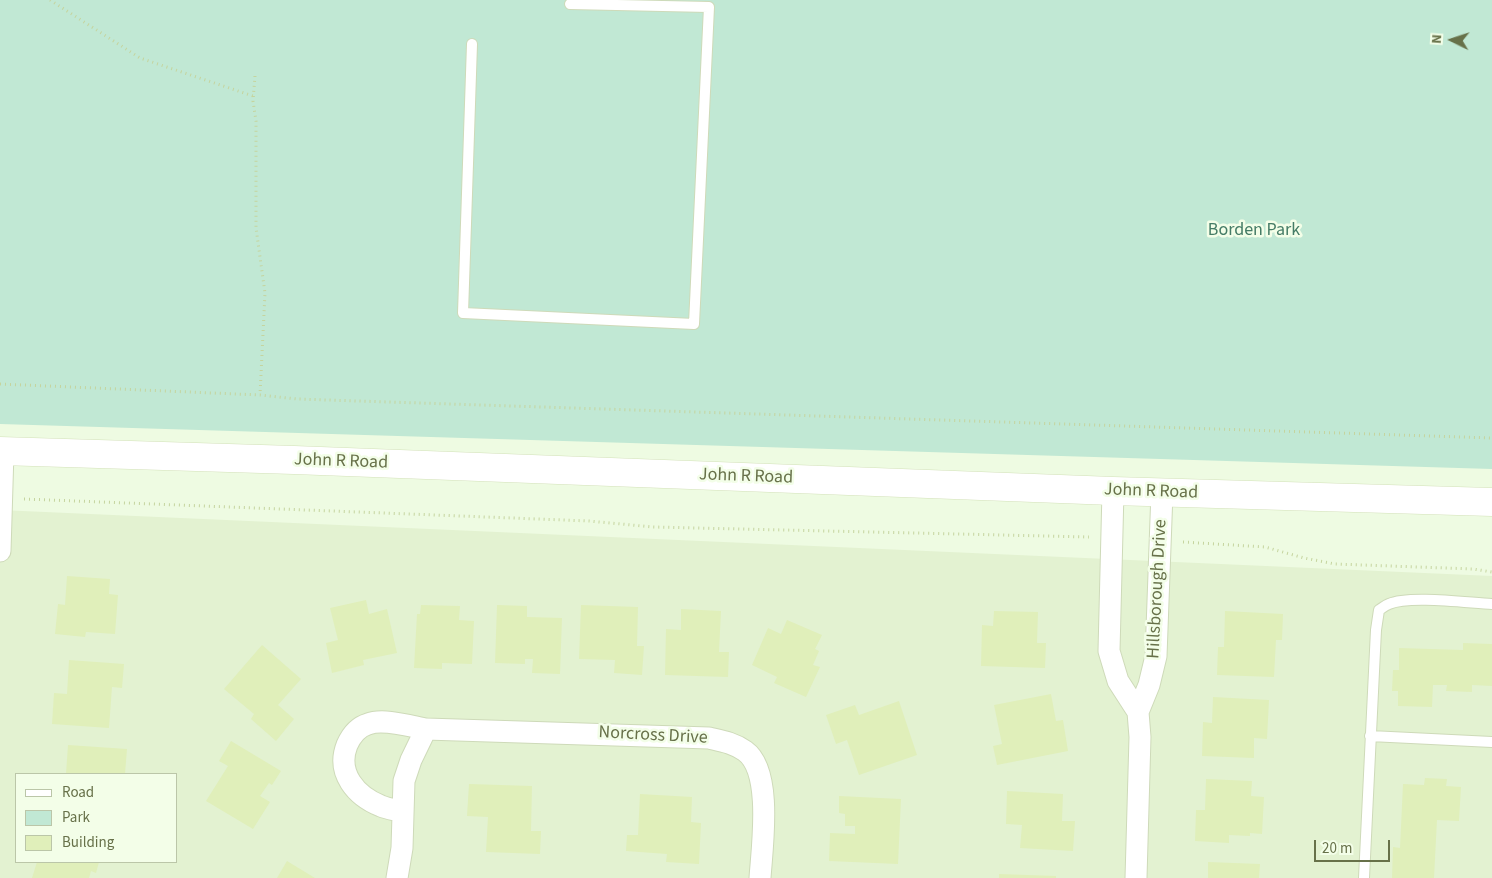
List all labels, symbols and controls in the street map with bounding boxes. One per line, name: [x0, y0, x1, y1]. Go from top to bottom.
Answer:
north arrow: [1427, 15, 1477, 65]
text: N: [1427, 34, 1447, 44]
park label: Borden Park: [1208, 220, 1300, 242]
street label: John R Road: [294, 450, 388, 474]
street label: John R Road: [699, 465, 793, 489]
street label: John R Road: [1104, 480, 1198, 504]
street label: Hillsborough Drive: [1144, 519, 1172, 659]
street label: Norcross Drive: [598, 722, 708, 750]
legend: [15, 773, 178, 863]
text: Road: [62, 782, 94, 803]
text: Park: [62, 807, 90, 828]
scale bar: [1317, 830, 1393, 862]
text: Building: [62, 832, 114, 853]
text: 20 m: [1322, 838, 1352, 859]

